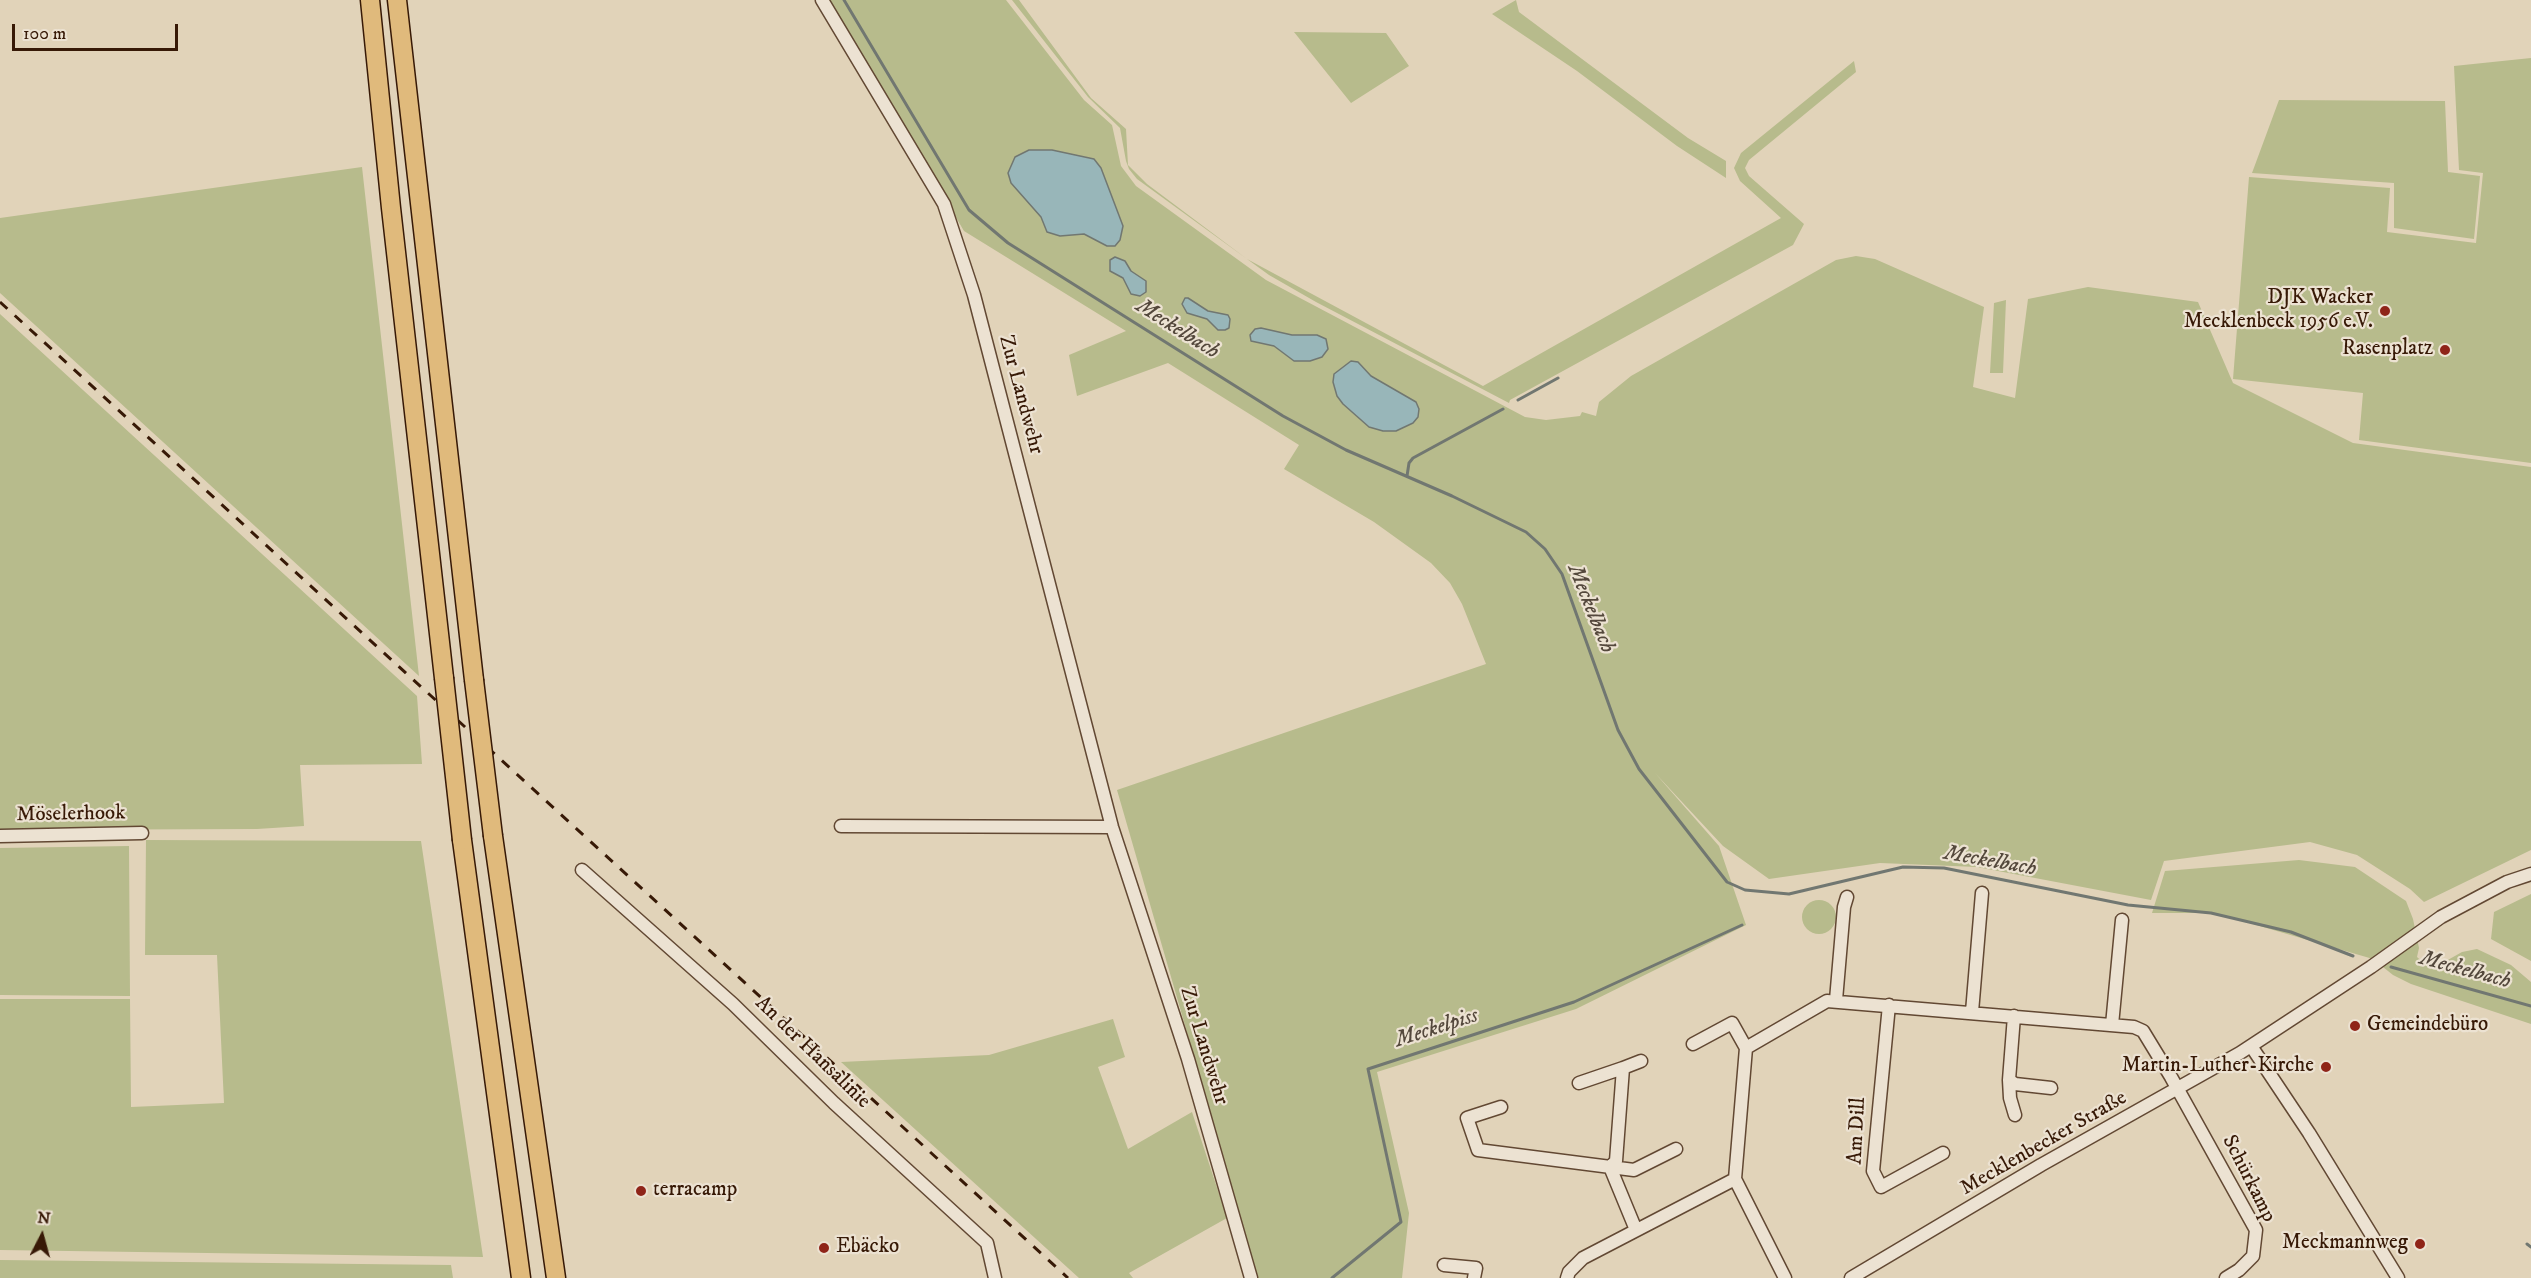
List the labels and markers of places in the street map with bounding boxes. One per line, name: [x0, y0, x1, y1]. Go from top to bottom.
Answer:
place label: DJK Wacker Mecklenbeck 1956 e.V.: [2184, 286, 2373, 336]
marker: DJK Wacker Mecklenbeck 1956 e.V.: [2378, 304, 2392, 318]
place label: Rasenplatz: [2342, 337, 2433, 363]
marker: Rasenplatz: [2438, 343, 2452, 357]
place label: Gemeindebüro: [2367, 1013, 2488, 1039]
marker: Gemeindebüro: [2348, 1019, 2362, 1033]
place label: Martin-Luther-Kirche: [2122, 1054, 2314, 1080]
marker: Martin-Luther-Kirche: [2319, 1060, 2333, 1074]
place label: terracamp: [653, 1178, 737, 1204]
marker: terracamp: [634, 1184, 648, 1198]
place label: Meckmannweg: [2282, 1231, 2408, 1257]
place label: Ebäcko: [836, 1235, 899, 1261]
marker: Meckmannweg: [2413, 1237, 2427, 1251]
marker: Ebäcko: [817, 1241, 831, 1255]

